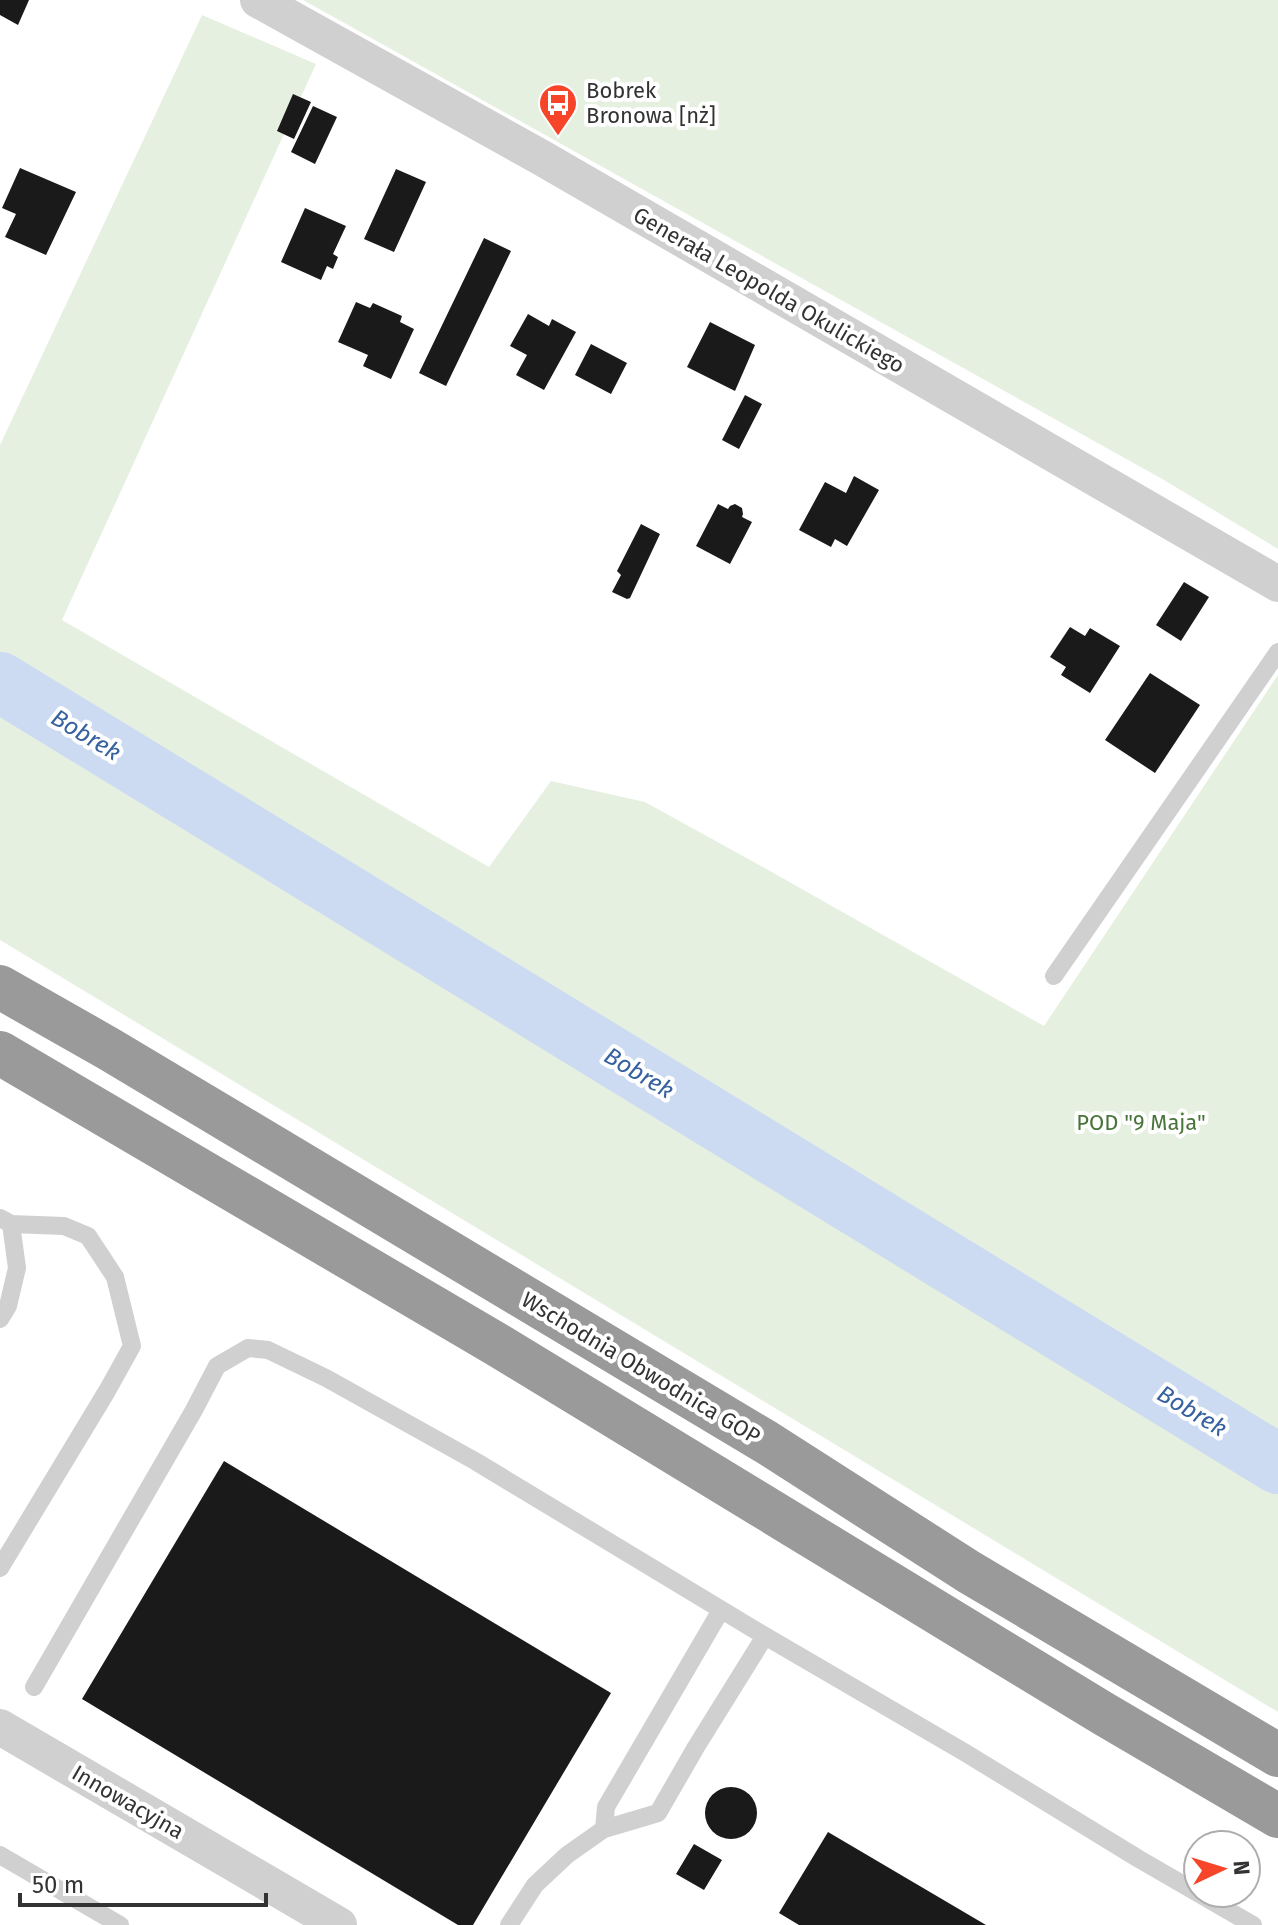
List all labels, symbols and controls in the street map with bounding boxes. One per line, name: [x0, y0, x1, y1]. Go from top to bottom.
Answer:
place label: Bobrek Bronowa [nż]: [586, 77, 716, 129]
bus stop icon: Bobrek Bronowa [nż]: [537, 82, 579, 137]
street label: Generała Leopolda Okulickiego: [629, 201, 909, 379]
water label: Bobrek: [46, 703, 126, 767]
water label: Bobrek: [599, 1041, 679, 1105]
park label: POD "9 Maja": [1076, 1109, 1206, 1136]
street label: Wschodnia Obwodnica GOP: [517, 1286, 765, 1450]
water label: Bobrek: [1152, 1379, 1232, 1443]
street label: Innowacyjna: [67, 1759, 189, 1845]
north arrow: [1182, 1829, 1262, 1909]
scale bar: [20, 1857, 266, 1907]
text: N: [1227, 1859, 1255, 1876]
text: 50 m: [32, 1871, 84, 1899]

